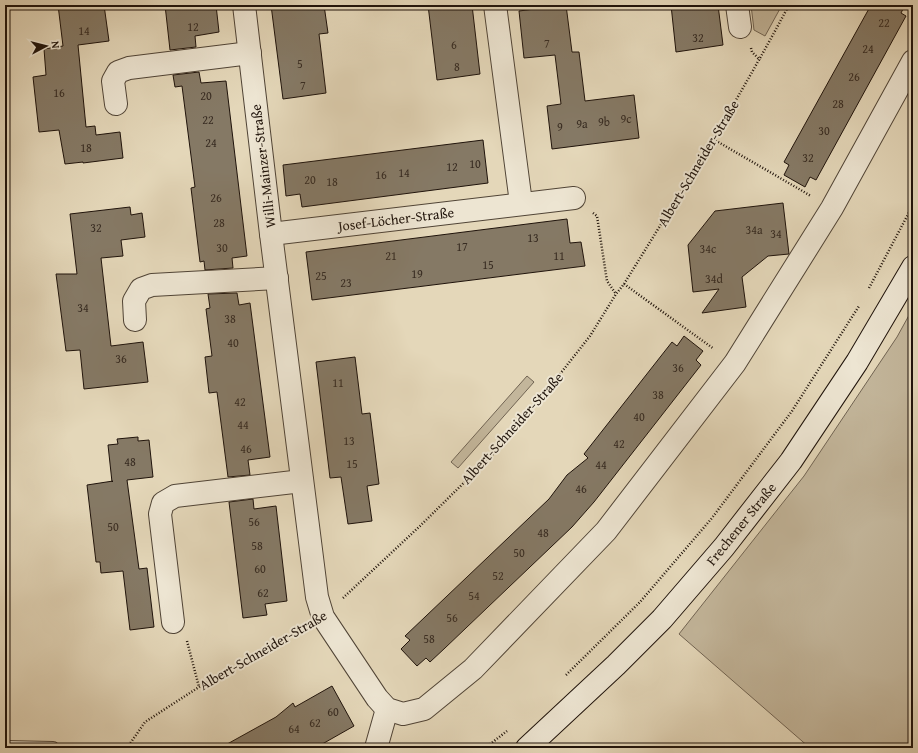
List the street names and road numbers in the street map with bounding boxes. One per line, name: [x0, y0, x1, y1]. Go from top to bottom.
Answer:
street label: Albert-Schneider-Straße: [652, 96, 744, 230]
street label: Willi-Mainzer-Straße: [245, 103, 281, 229]
street label: Josef-Löcher-Straße: [335, 202, 456, 236]
street label: Albert-Schneider-Straße: [456, 367, 568, 488]
street label: Frechener Straße: [701, 478, 781, 570]
street label: Albert-Schneider-Straße: [196, 605, 331, 695]

